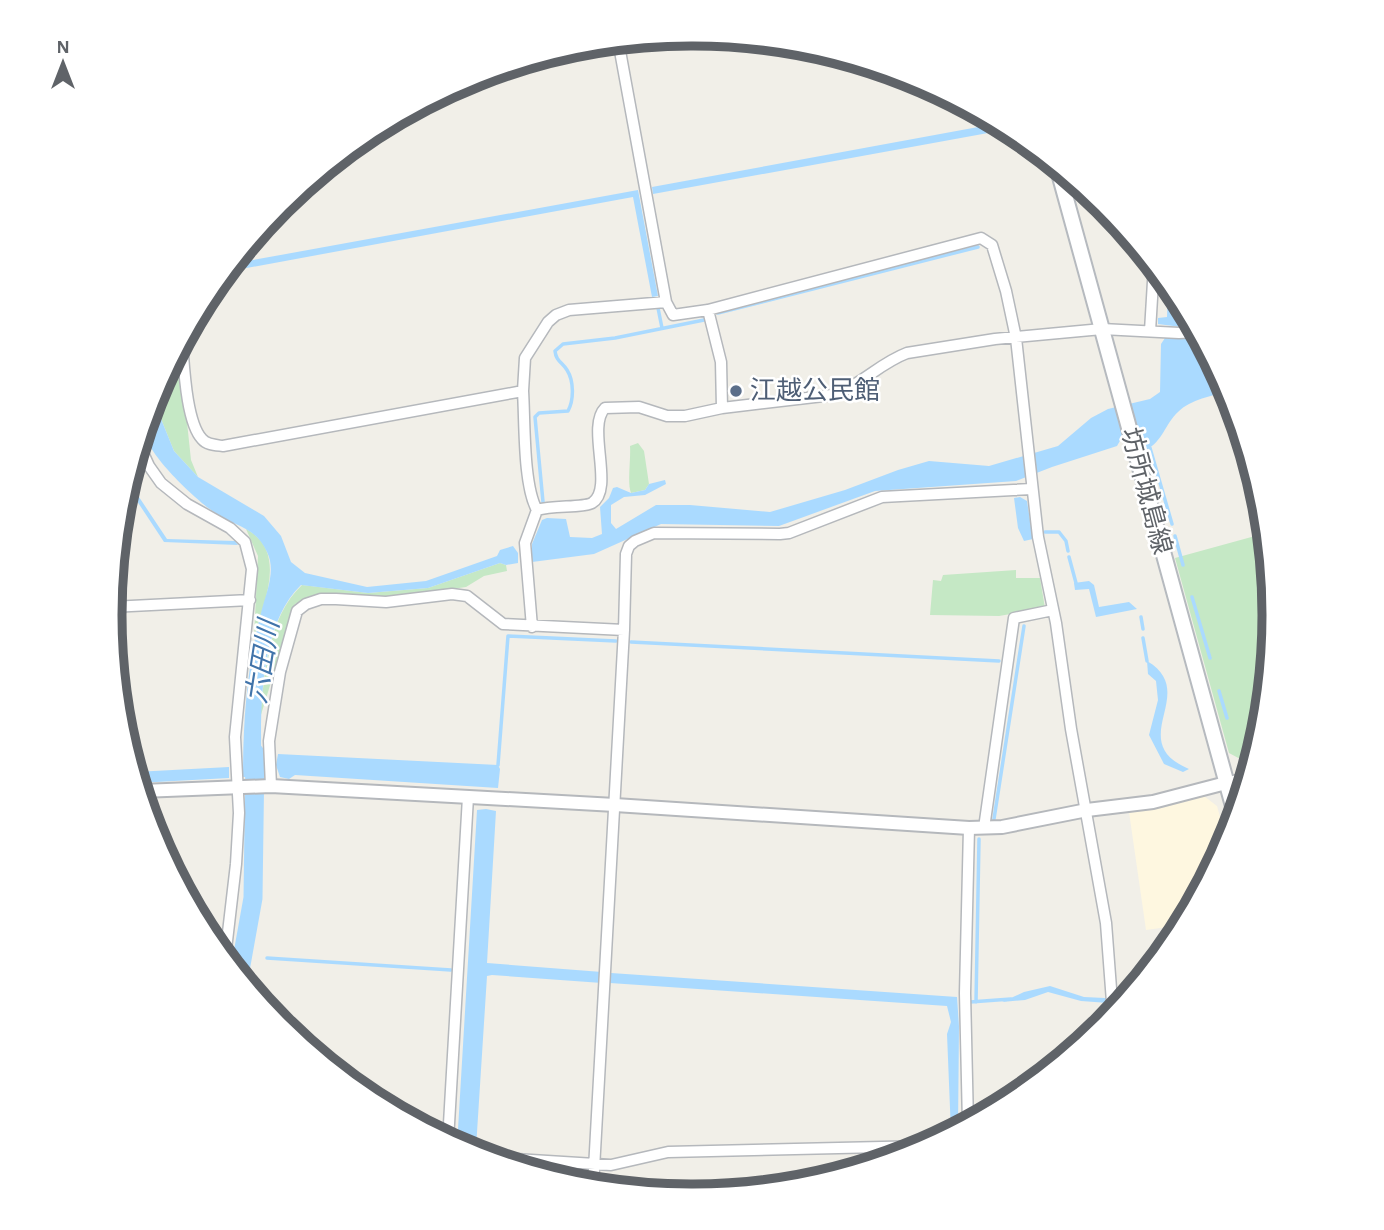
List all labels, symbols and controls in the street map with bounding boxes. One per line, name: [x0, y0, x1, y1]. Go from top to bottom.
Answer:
north arrow: [28, 28, 98, 98]
text: N: [56, 38, 70, 57]
place label: 江越公民館: [750, 377, 880, 404]
marker: 江越公民館: [728, 383, 744, 399]
street label: 坊所城島線: [1117, 424, 1177, 557]
water label: 六田川: [242, 615, 285, 706]

